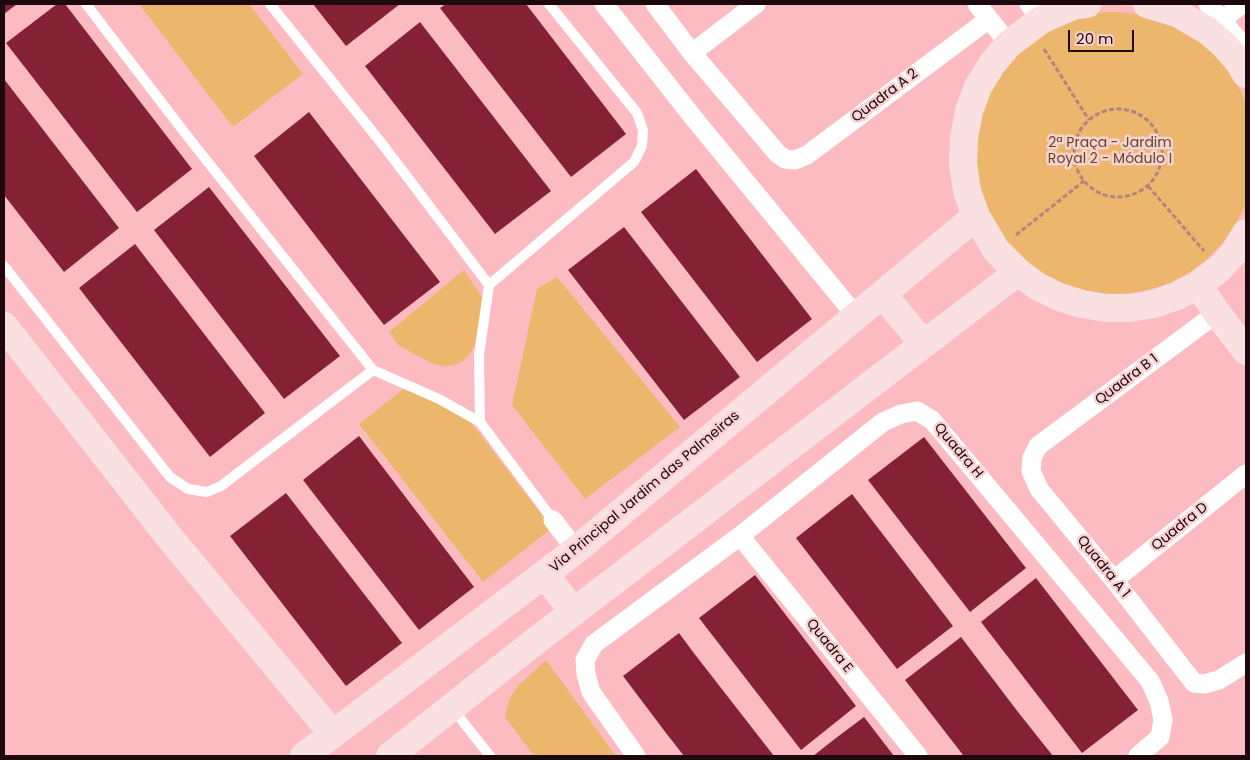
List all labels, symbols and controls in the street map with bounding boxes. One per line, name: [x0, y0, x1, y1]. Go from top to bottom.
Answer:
scale bar: [1070, 20, 1136, 52]
text: 20 m: [1076, 28, 1114, 49]
street label: Quadra A 2: [849, 66, 921, 126]
park label: 2ª Praça - Jardim Royal 2 - Módulo I: [1048, 135, 1172, 168]
street label: Quadra B 1: [1092, 351, 1162, 409]
street label: Via Principal Jardim das Palmeiras: [547, 408, 743, 576]
street label: Quadra H: [930, 420, 986, 482]
street label: Quadra D: [1149, 499, 1211, 555]
street label: Quadra A 1: [1073, 533, 1133, 601]
street label: Quadra E: [802, 616, 856, 676]

